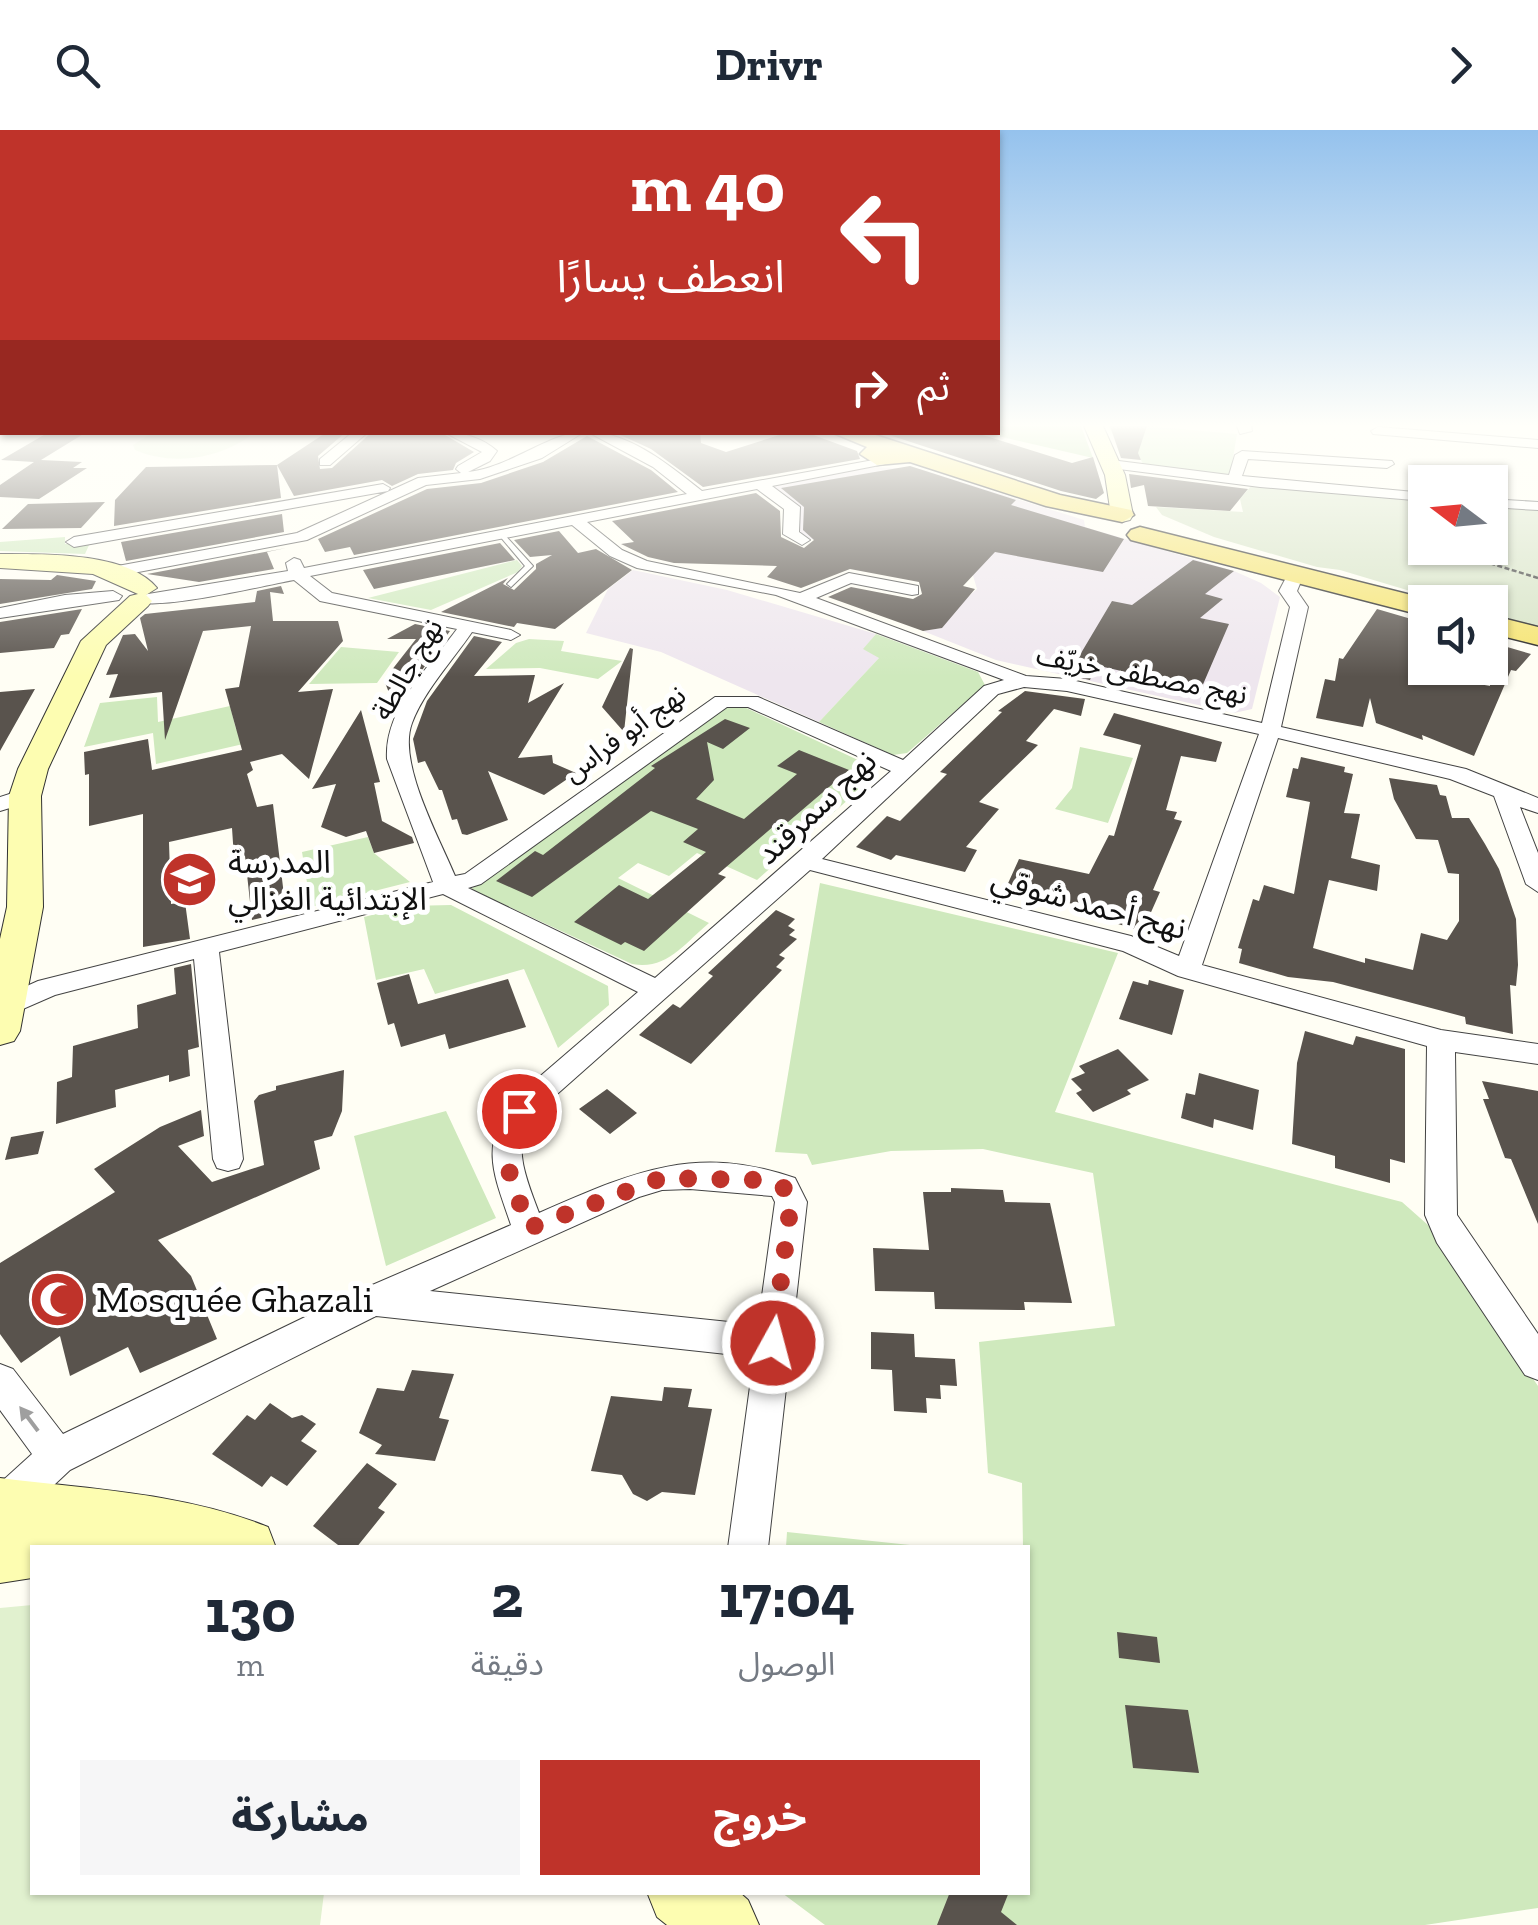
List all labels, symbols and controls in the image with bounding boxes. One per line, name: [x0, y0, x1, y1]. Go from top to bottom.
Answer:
icon: search: [50, 38, 105, 93]
text: Drivr: [715, 38, 823, 92]
icon: forward: [1433, 38, 1488, 93]
text: 40 m: [630, 145, 785, 229]
icon: left: [820, 170, 950, 300]
text: انعطف يسارًا: [556, 250, 785, 304]
icon: right: [842, 360, 897, 415]
text: ثم: [917, 364, 950, 410]
north arrow: [1408, 465, 1508, 565]
map controls: [1408, 465, 1508, 685]
button: sound: [1408, 585, 1508, 685]
street label: نهج جالطة: [365, 613, 453, 728]
street label: نهج مصطفى خريّف: [1033, 638, 1250, 715]
street label: نهج أبو فراس: [556, 677, 694, 792]
street label: نهج سمرقند: [748, 742, 887, 876]
place label: المدرسة الإبتدائية الغزالي: [228, 843, 427, 923]
school or university icon: المدرسة الإبتدائية الغزالي: [159, 850, 219, 910]
street label: نهج أحمد شوقي: [986, 859, 1191, 952]
pin: [477, 1069, 562, 1154]
icon: arrive: [492, 1084, 547, 1139]
mosque icon: Mosquée Ghazali: [27, 1269, 87, 1329]
place label: Mosquée Ghazali: [96, 1276, 373, 1322]
position arrow: [721, 1291, 825, 1395]
one-way arrow: [19, 1406, 39, 1432]
text: 2: [491, 1560, 523, 1632]
text: 17:04: [719, 1560, 855, 1632]
text: 130: [205, 1575, 296, 1647]
text: دقيقة: [471, 1645, 544, 1683]
text: الوصول: [738, 1645, 835, 1683]
text: m: [237, 1646, 264, 1684]
button: مشاركة: [80, 1760, 520, 1875]
button: خروج: [540, 1760, 980, 1875]

